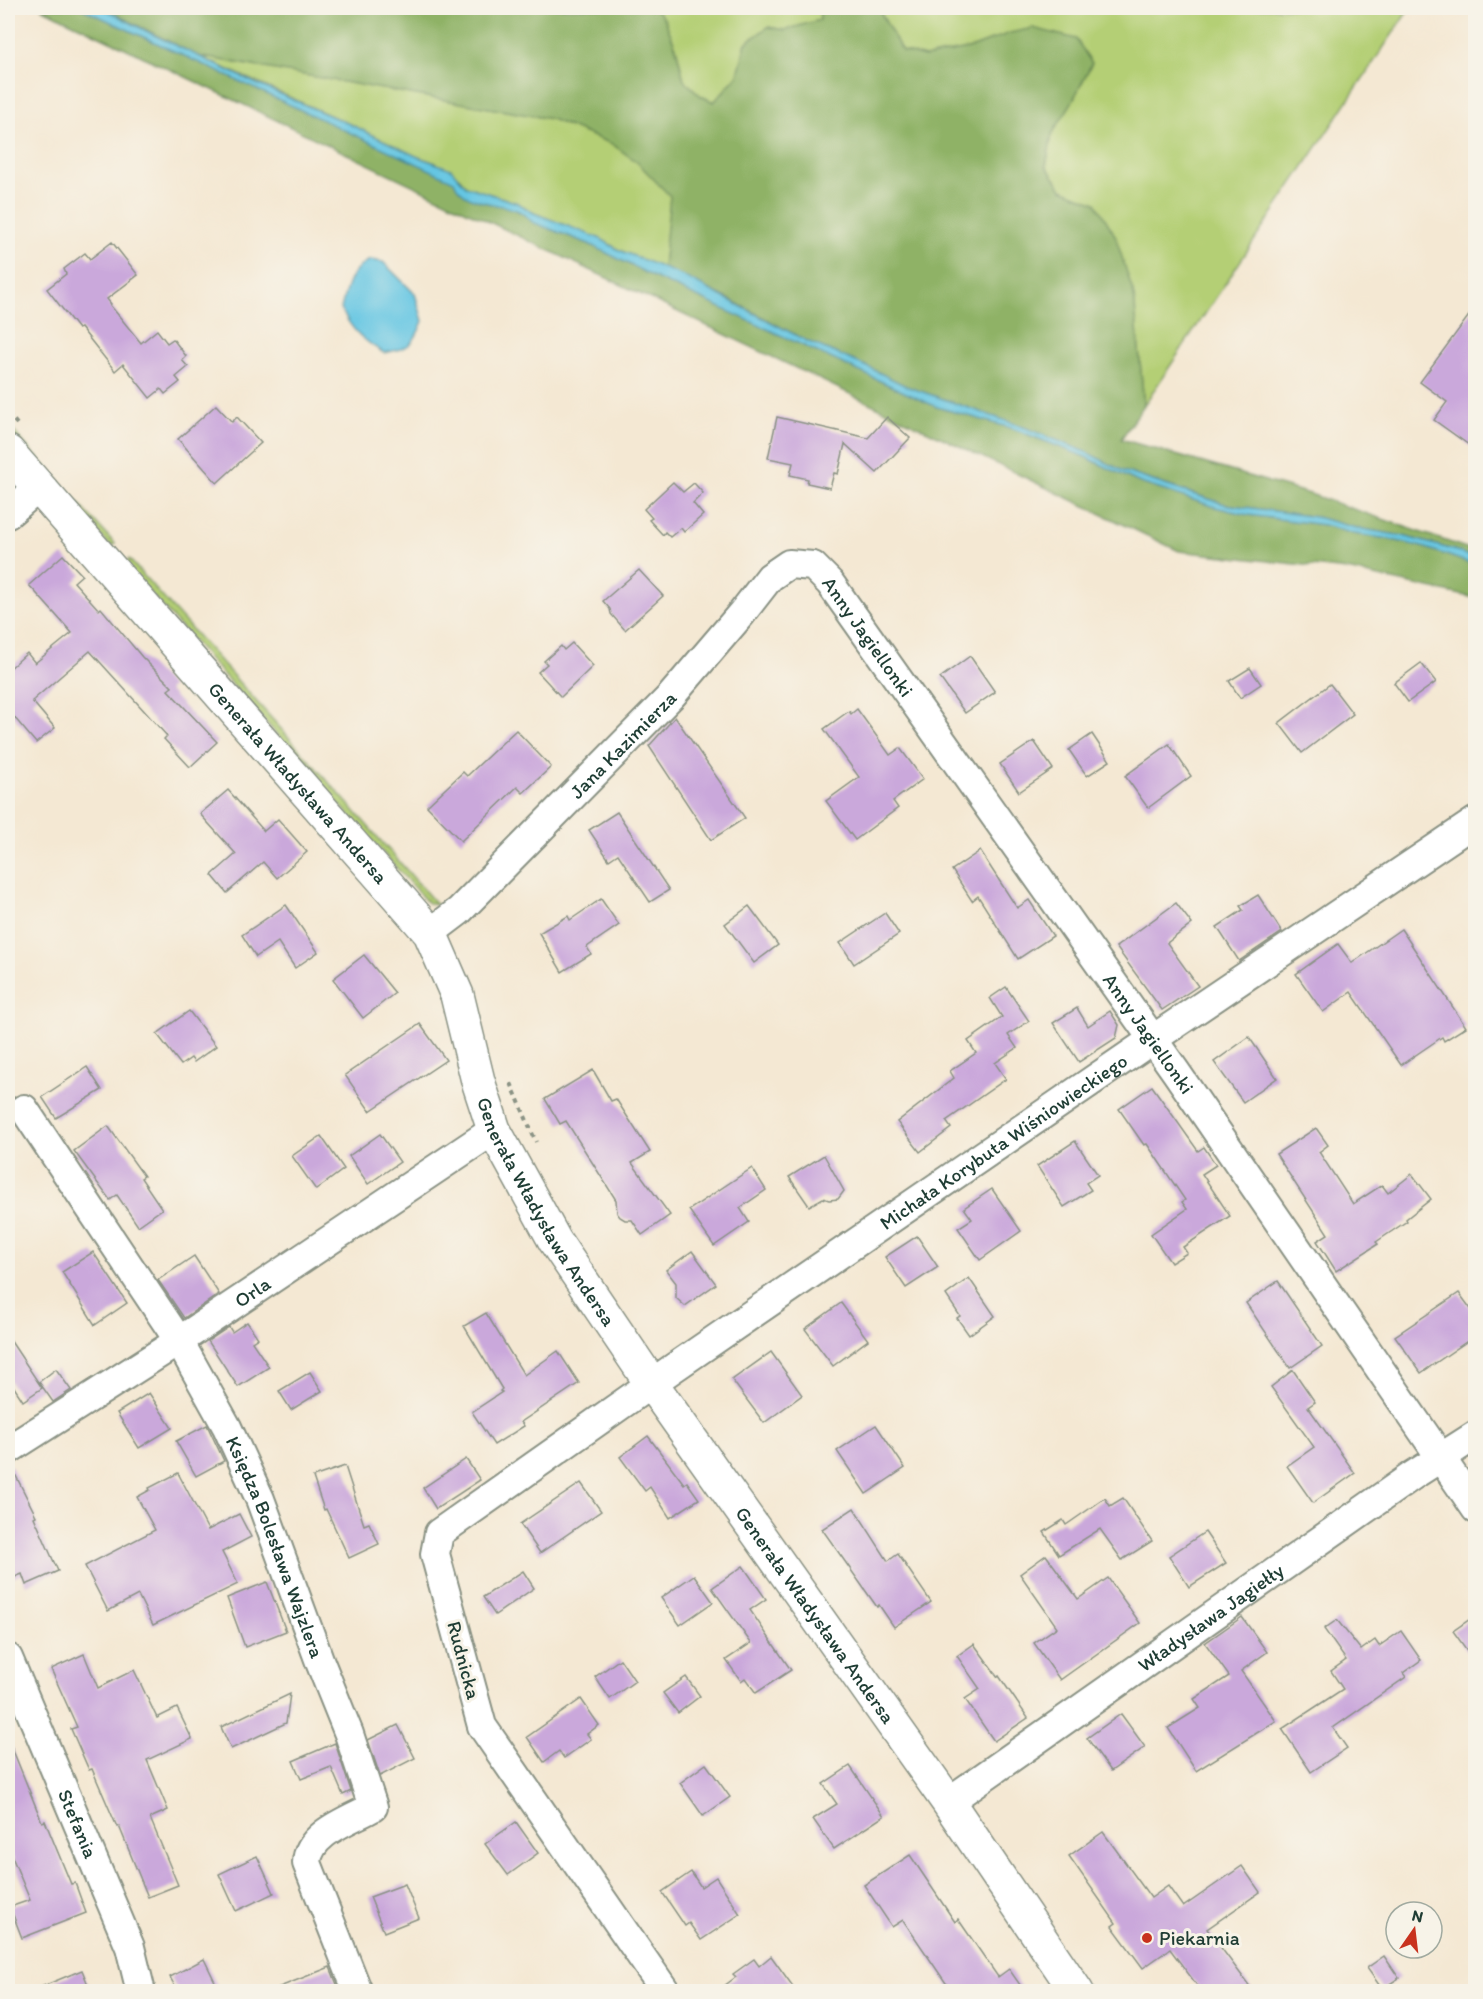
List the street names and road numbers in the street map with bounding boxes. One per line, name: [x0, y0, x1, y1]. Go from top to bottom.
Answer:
street label: Anny Jagiellonki: [817, 572, 919, 701]
street label: Generała Władysława Andersa: [203, 677, 394, 889]
street label: Jana Kazimierza: [565, 685, 682, 804]
street label: Anny Jagiellonki: [1098, 969, 1199, 1098]
street label: Michała Korybuta Wiśniowieckiego: [875, 1048, 1132, 1235]
street label: Generała Władysława Andersa: [472, 1094, 621, 1331]
street label: Orla: [230, 1271, 275, 1313]
street label: Księdza Bolesława Wajzlera: [221, 1432, 330, 1662]
street label: Generała Władysława Andersa: [730, 1502, 901, 1729]
street label: Władysława Jagiełły: [1133, 1558, 1289, 1677]
street label: Rudnicka: [442, 1618, 486, 1702]
street label: Stefania: [53, 1786, 103, 1862]

